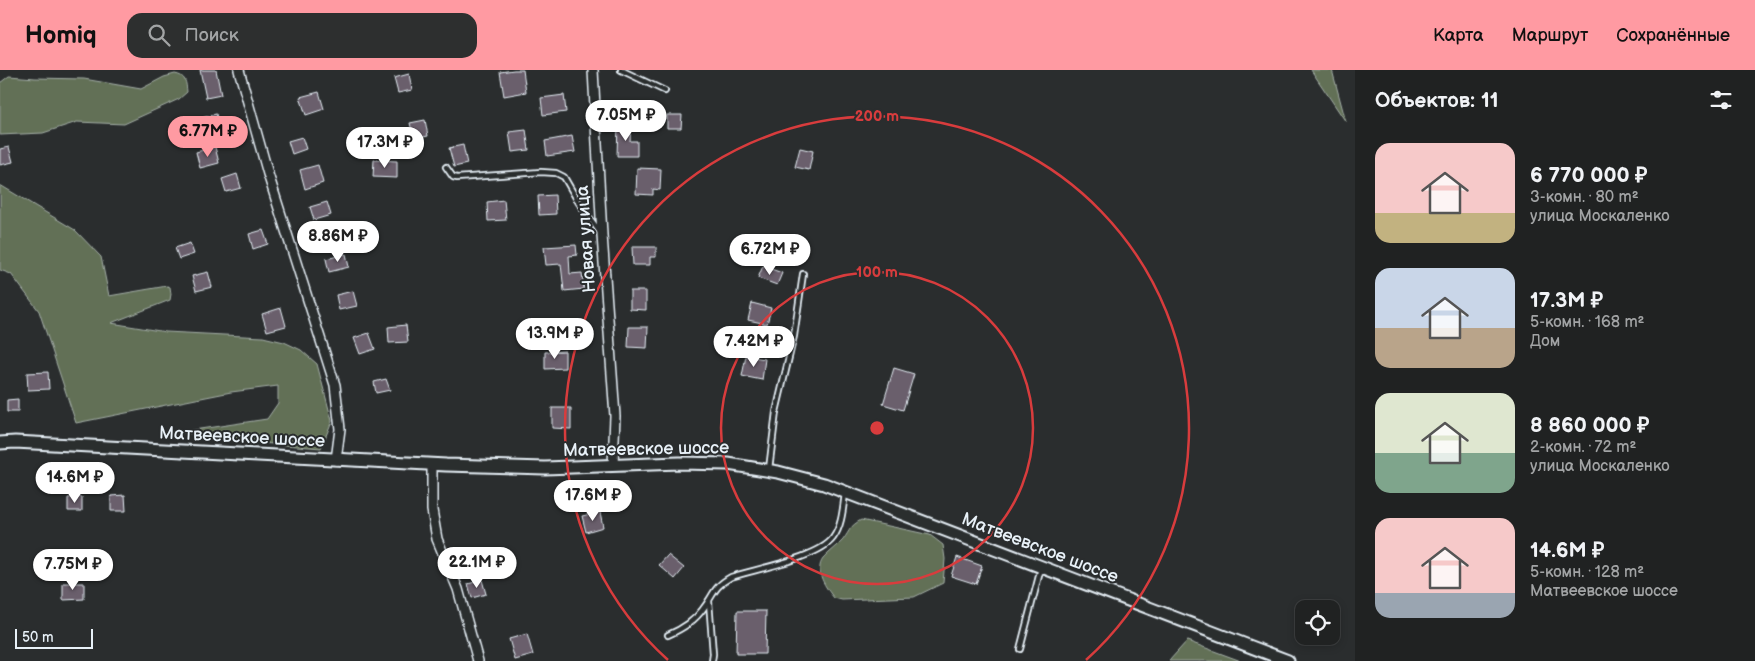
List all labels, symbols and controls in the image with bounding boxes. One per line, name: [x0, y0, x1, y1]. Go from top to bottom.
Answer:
search box: [127, 13, 477, 58]
text: Homiq: [25, 21, 97, 50]
icon: search: [145, 21, 173, 49]
text: Поиск: [185, 24, 239, 47]
text: Карта: [1433, 25, 1484, 46]
text: Маршрут: [1512, 25, 1588, 46]
text: Сохранённые: [1616, 25, 1730, 46]
icon: filters: [1707, 86, 1735, 114]
text: Объектов: 11: [1375, 88, 1499, 113]
pin: 7.05M ₽: [580, 100, 672, 142]
text: 7.05M ₽: [597, 106, 655, 125]
text: 200 m: [855, 107, 899, 126]
pin: 6.77M ₽: [162, 116, 254, 158]
text: 6.77M ₽: [179, 122, 237, 141]
pin: 17.3M ₽: [339, 126, 431, 169]
text: 17.3M ₽: [357, 133, 413, 152]
icon: home: [1415, 163, 1475, 223]
text: 6 770 000 ₽: [1530, 163, 1647, 188]
street label: Новая улица: [572, 184, 600, 293]
text: 3-комн. · 80 m²: [1530, 188, 1639, 207]
text: улица Москаленко: [1530, 207, 1670, 226]
pin: 8.86M ₽: [292, 220, 384, 263]
text: 8.86M ₽: [308, 227, 368, 246]
pin: 6.72M ₽: [724, 234, 816, 276]
text: 6.72M ₽: [740, 240, 800, 259]
text: 100 m: [856, 263, 898, 282]
icon: home: [1415, 288, 1475, 348]
text: 17.3M ₽: [1530, 288, 1603, 313]
text: 5-комн. · 168 m²: [1530, 313, 1645, 332]
pin: 13.9M ₽: [509, 318, 601, 360]
text: 13.9M ₽: [527, 324, 583, 343]
pin: 7.42M ₽: [708, 326, 800, 368]
text: 7.42M ₽: [725, 332, 783, 351]
text: Дом: [1530, 332, 1560, 351]
icon: home: [1415, 413, 1475, 473]
text: 8 860 000 ₽: [1530, 413, 1650, 438]
centre of rings: [868, 419, 886, 437]
street label: Матвеевское шоссе: [158, 422, 326, 452]
street label: Матвеевское шоссе: [563, 437, 729, 461]
text: 2-комн. · 72 m²: [1530, 438, 1636, 457]
text: улица Москаленко: [1530, 457, 1670, 476]
pin: 14.6M ₽: [29, 462, 121, 504]
text: 14.6M ₽: [47, 468, 103, 487]
pin: 17.6M ₽: [547, 480, 639, 522]
text: 17.6M ₽: [565, 486, 621, 505]
street label: Матвеевское шоссе: [959, 508, 1121, 588]
icon: home: [1415, 538, 1475, 598]
text: 14.6M ₽: [1530, 538, 1605, 563]
pin: 22.1M ₽: [431, 546, 523, 589]
pin: 7.75M ₽: [27, 548, 119, 591]
text: 22.1M ₽: [449, 553, 505, 572]
text: 7.75M ₽: [44, 555, 102, 574]
text: 5-комн. · 128 m²: [1530, 563, 1644, 582]
text: Матвеевское шоссе: [1530, 582, 1678, 601]
map controls: [1295, 600, 1340, 645]
button: locate: [1295, 600, 1340, 645]
scale bar: [15, 626, 92, 649]
text: 50 m: [22, 629, 54, 646]

